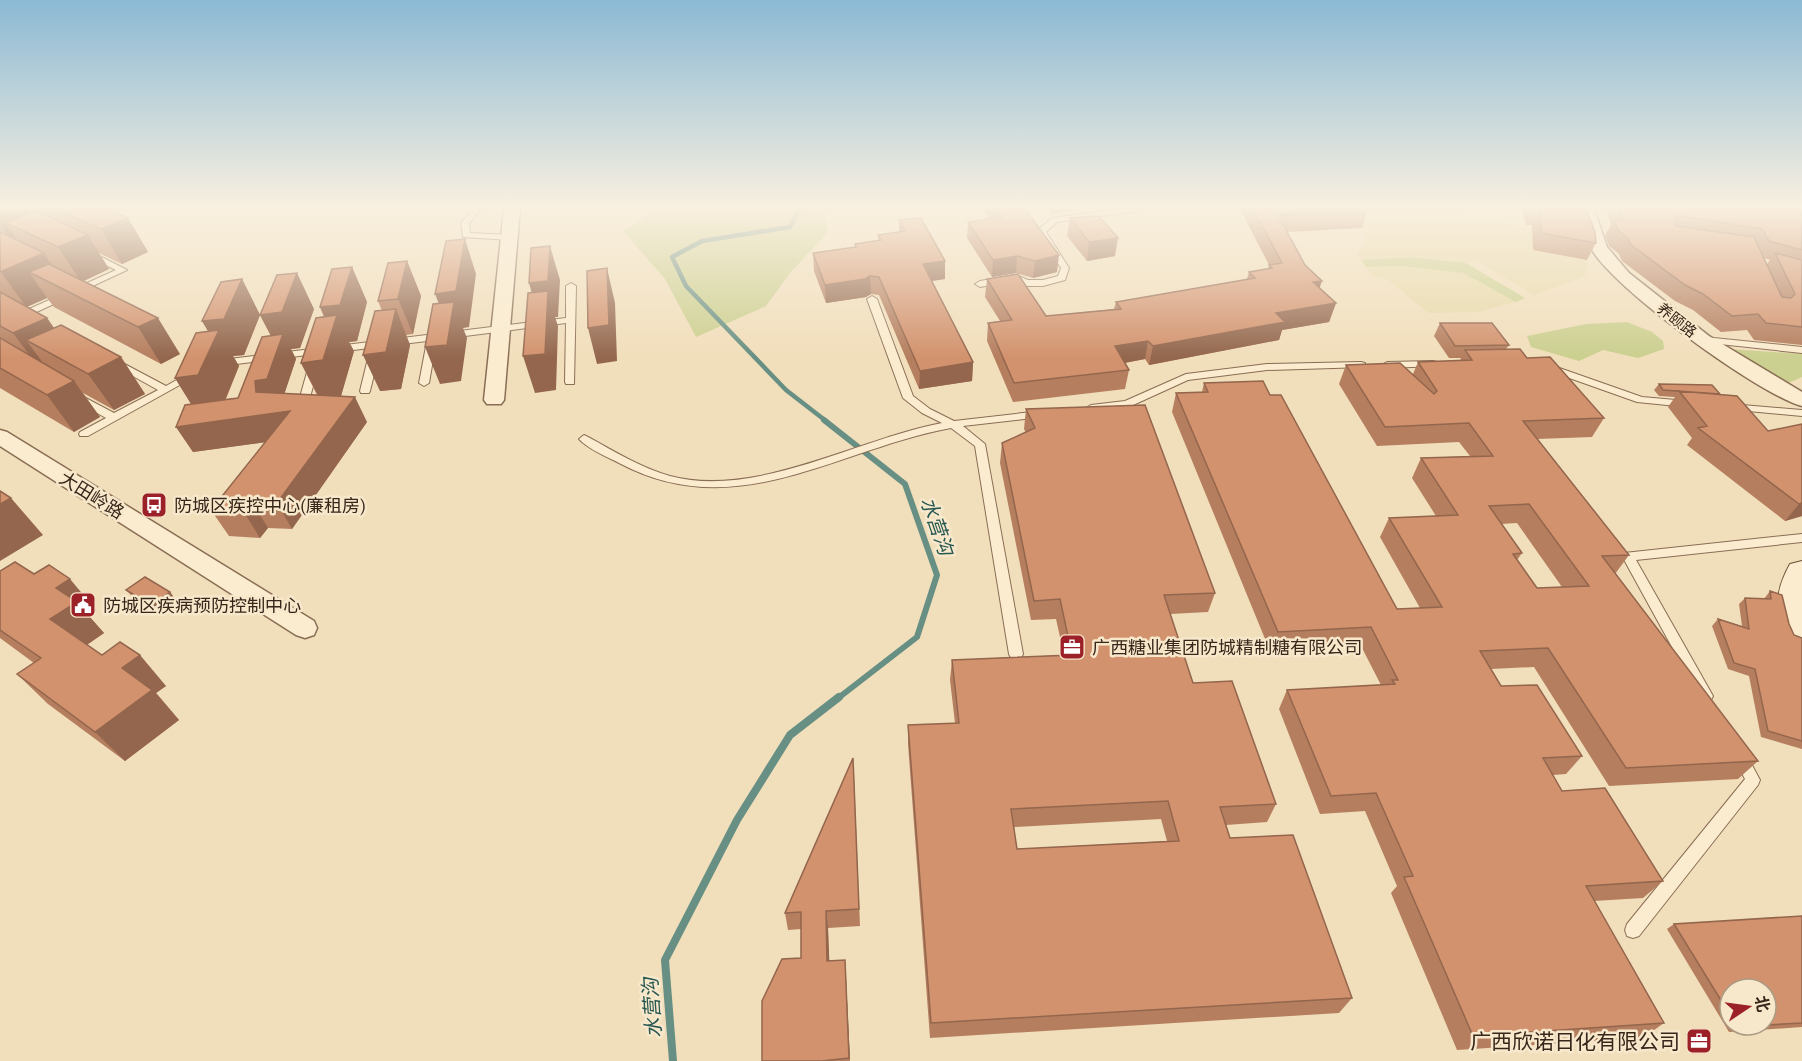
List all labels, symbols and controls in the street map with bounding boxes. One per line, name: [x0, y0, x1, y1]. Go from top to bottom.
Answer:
street label: 养颐路: [1653, 298, 1701, 342]
street label: 大田岭路: [55, 465, 129, 525]
bus stop icon: 防城区疾控中心(廉租房): [139, 490, 169, 520]
place label: 防城区疾控中心(廉租房): [174, 493, 366, 518]
water label: 水营沟: [914, 493, 961, 561]
public building icon: 防城区疾病预防控制中心: [68, 590, 98, 620]
place label: 防城区疾病预防控制中心: [103, 593, 301, 618]
office icon: 广西糖业集团防城精制糖有限公司: [1057, 632, 1087, 662]
place label: 广西糖业集团防城精制糖有限公司: [1092, 635, 1362, 660]
water label: 水营沟: [636, 975, 668, 1039]
north arrow: [1718, 977, 1778, 1037]
text: 北: [1750, 993, 1775, 1014]
office icon: 广西欣诺日化有限公司: [1684, 1026, 1714, 1056]
place label: 广西欣诺日化有限公司: [1470, 1027, 1680, 1056]

